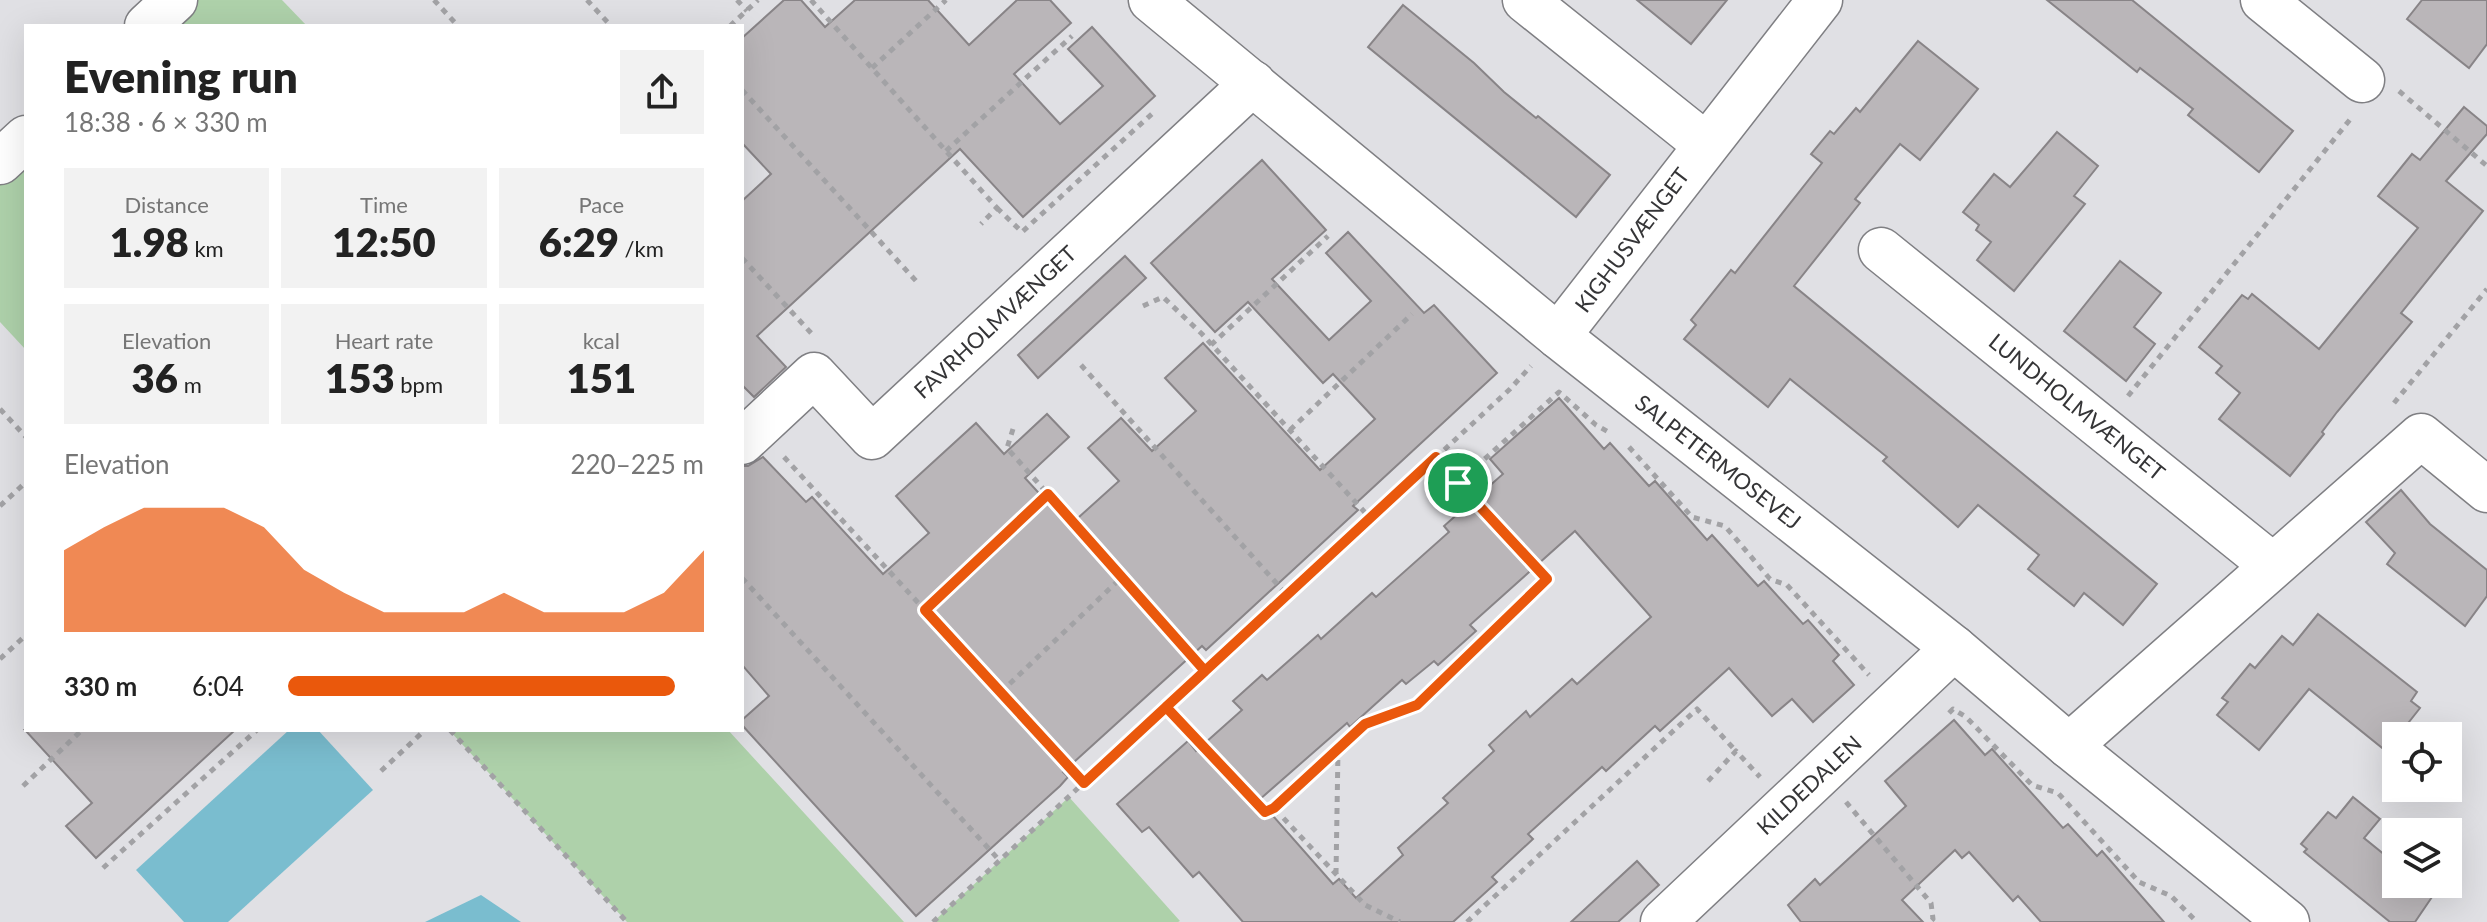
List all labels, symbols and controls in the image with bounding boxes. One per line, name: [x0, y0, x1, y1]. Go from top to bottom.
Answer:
text: Evening run: [64, 50, 298, 102]
button: share: [620, 50, 704, 134]
text: 18:38 · 6 × 330 m: [64, 106, 268, 138]
street label: KIGHUSVÆNGET: [1569, 162, 1695, 317]
text: Distance: [124, 191, 209, 218]
text: Time: [360, 191, 408, 218]
text: Pace: [578, 191, 624, 218]
text: 1.98: [110, 218, 189, 266]
text: 12:50: [332, 218, 436, 266]
text: 6:29: [539, 218, 619, 266]
text: km: [189, 235, 224, 262]
text: /km: [619, 235, 664, 262]
street label: FAVRHOLMVÆNGET: [908, 240, 1081, 404]
text: Elevation: [122, 327, 211, 354]
text: Heart rate: [335, 327, 433, 354]
text: kcal: [583, 327, 620, 354]
street label: LUNDHOLMVÆNGET: [1984, 327, 2171, 486]
text: 36: [132, 354, 178, 402]
text: 153: [325, 354, 395, 402]
text: 151: [567, 354, 636, 402]
text: m: [178, 371, 202, 398]
text: bpm: [395, 371, 443, 398]
street label: SALPETERMOSEVEJ: [1630, 389, 1807, 535]
text: Elevation: [64, 448, 170, 480]
text: 220–225 m: [570, 448, 704, 480]
pin: [1424, 449, 1492, 517]
icon: arrive: [1436, 461, 1480, 505]
text: 330 m: [64, 670, 137, 702]
text: 6:04: [192, 670, 244, 702]
map controls: [2382, 722, 2462, 898]
button: locate: [2382, 722, 2462, 802]
street label: KILDEDALEN: [1751, 729, 1867, 840]
button: layers: [2382, 818, 2462, 898]

